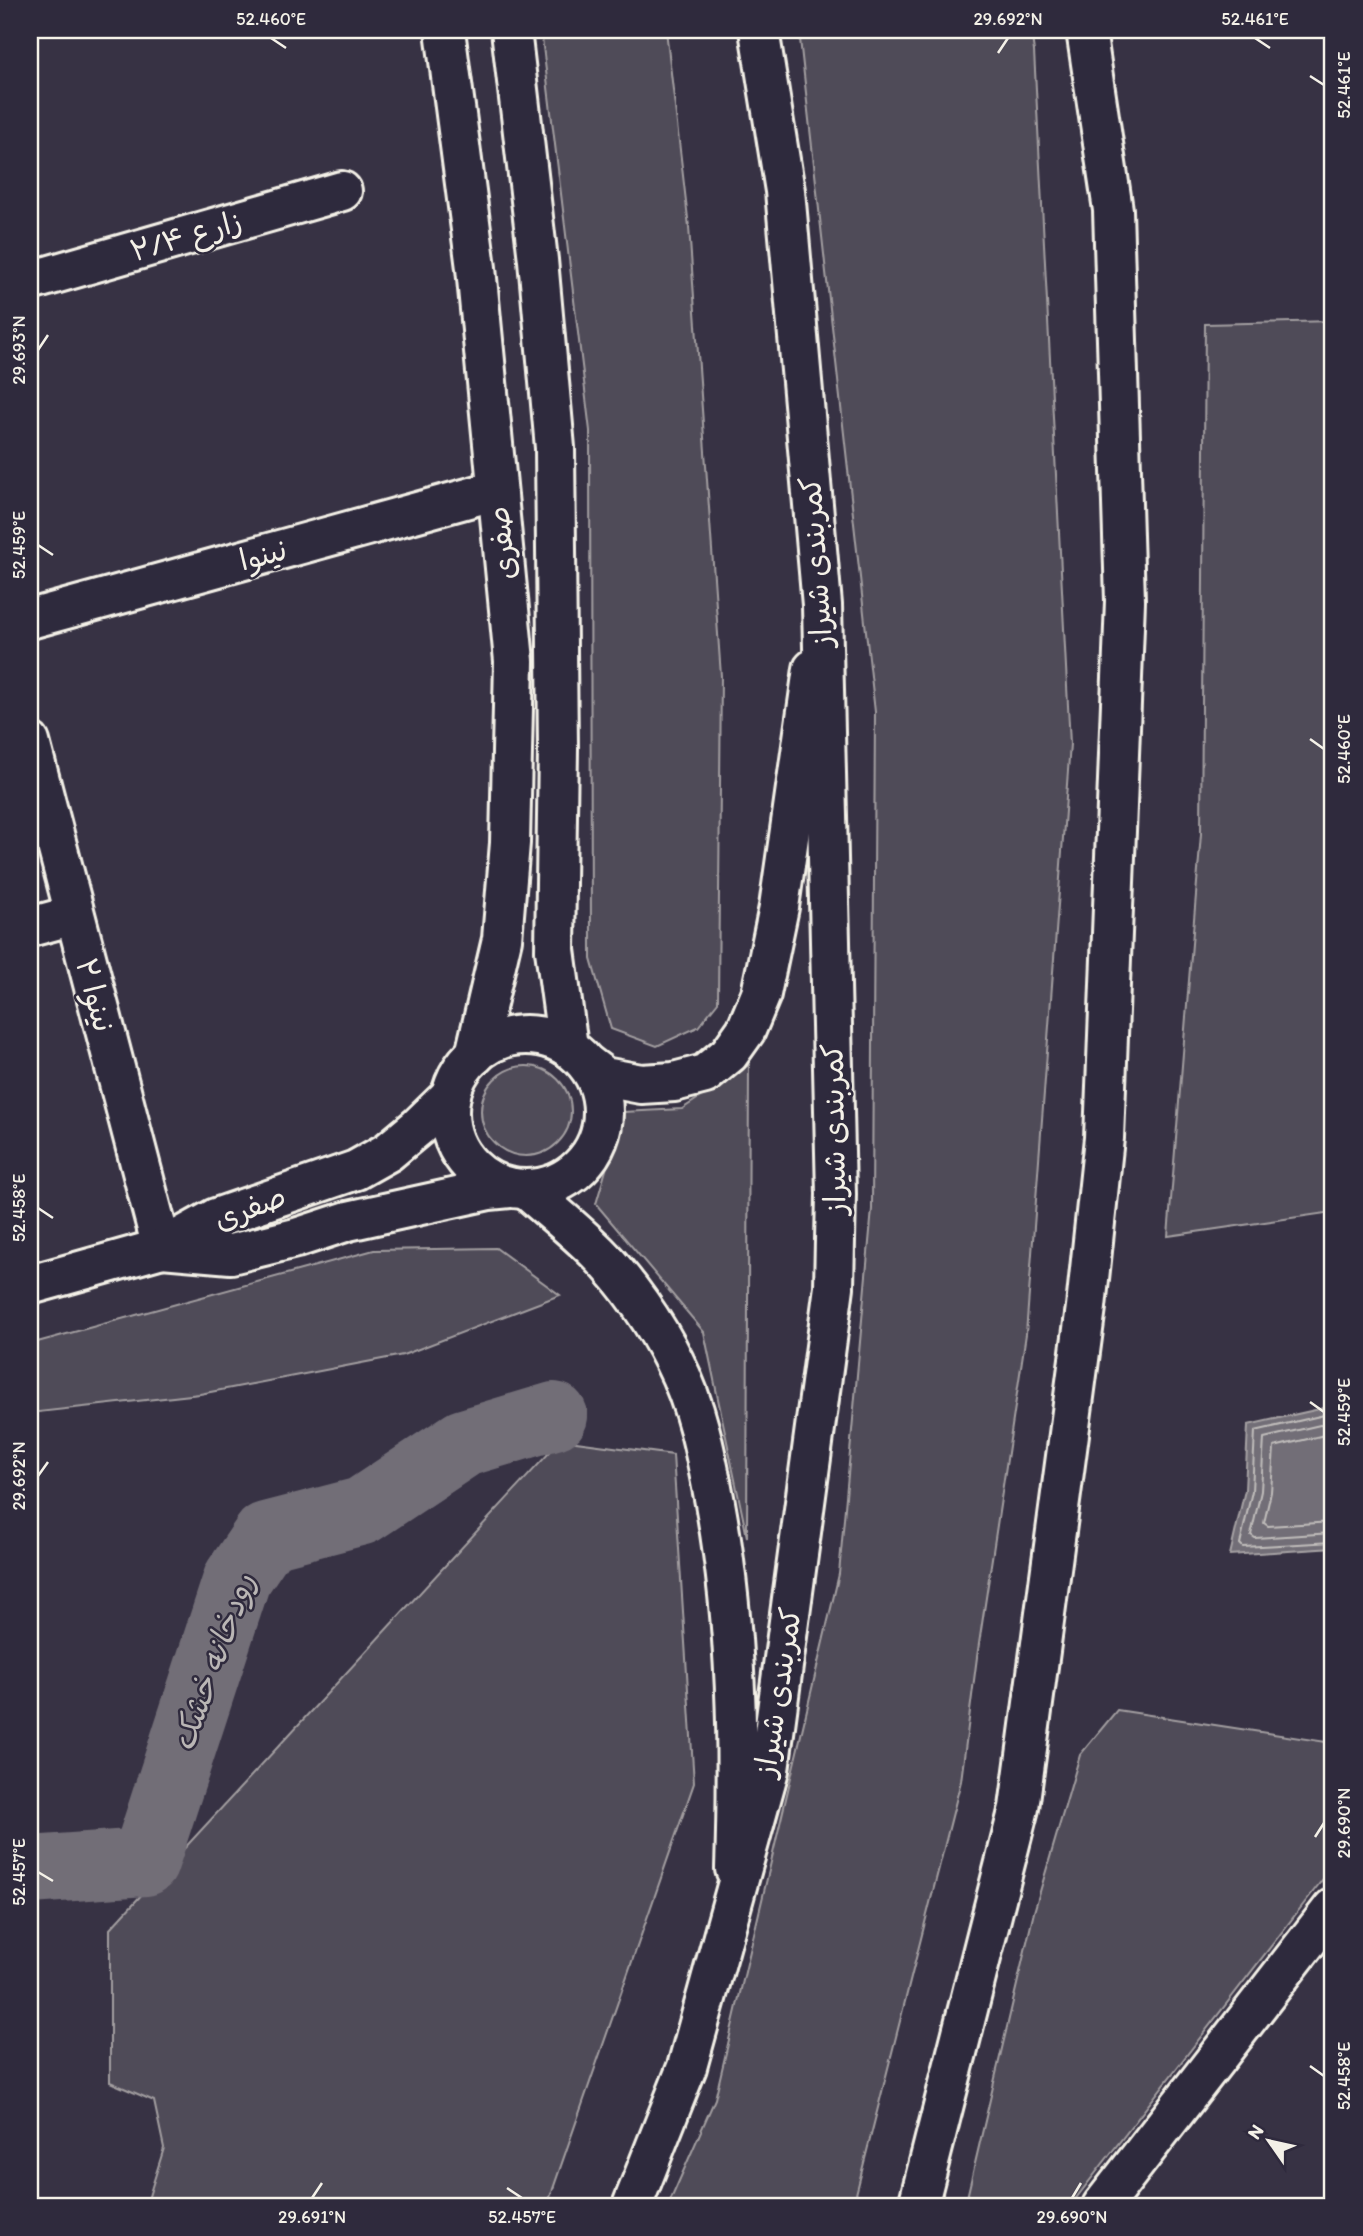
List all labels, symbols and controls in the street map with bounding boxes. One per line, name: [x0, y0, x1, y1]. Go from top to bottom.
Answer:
text: 52.460°E: [236, 8, 306, 30]
text: 29.692°N: [973, 8, 1043, 30]
text: 52.461°E: [1221, 8, 1289, 30]
text: 52.461°E: [1333, 51, 1355, 119]
street label: ۲/۴ زارع: [126, 202, 247, 272]
text: 29.693°N: [8, 315, 30, 385]
street label: کمربندی شیراز: [791, 476, 840, 651]
street label: صفری: [479, 504, 524, 582]
text: 52.459°E: [8, 511, 30, 579]
street label: نینوا: [235, 530, 291, 580]
text: 52.460°E: [1333, 714, 1355, 784]
street label: ۲ نینوا: [66, 954, 123, 1036]
street label: کمربندی شیراز: [814, 1043, 854, 1218]
text: 52.458°E: [8, 1174, 30, 1242]
street label: صفری: [209, 1177, 291, 1238]
text: 52.459°E: [1333, 1378, 1355, 1446]
text: 29.692°N: [8, 1441, 30, 1511]
water label: رودخانه خشک: [163, 1568, 263, 1756]
street label: کمربندی شیراز: [745, 1605, 809, 1782]
text: 29.690°N: [1333, 1788, 1355, 1858]
text: 52.457°E: [8, 1838, 30, 1906]
text: 52.458°E: [1333, 2042, 1355, 2110]
north arrow: [1234, 2106, 1304, 2176]
text: N: [1242, 2120, 1268, 2144]
text: 29.691°N: [278, 2206, 346, 2228]
text: 52.457°E: [488, 2206, 556, 2228]
text: 29.690°N: [1037, 2206, 1107, 2228]

